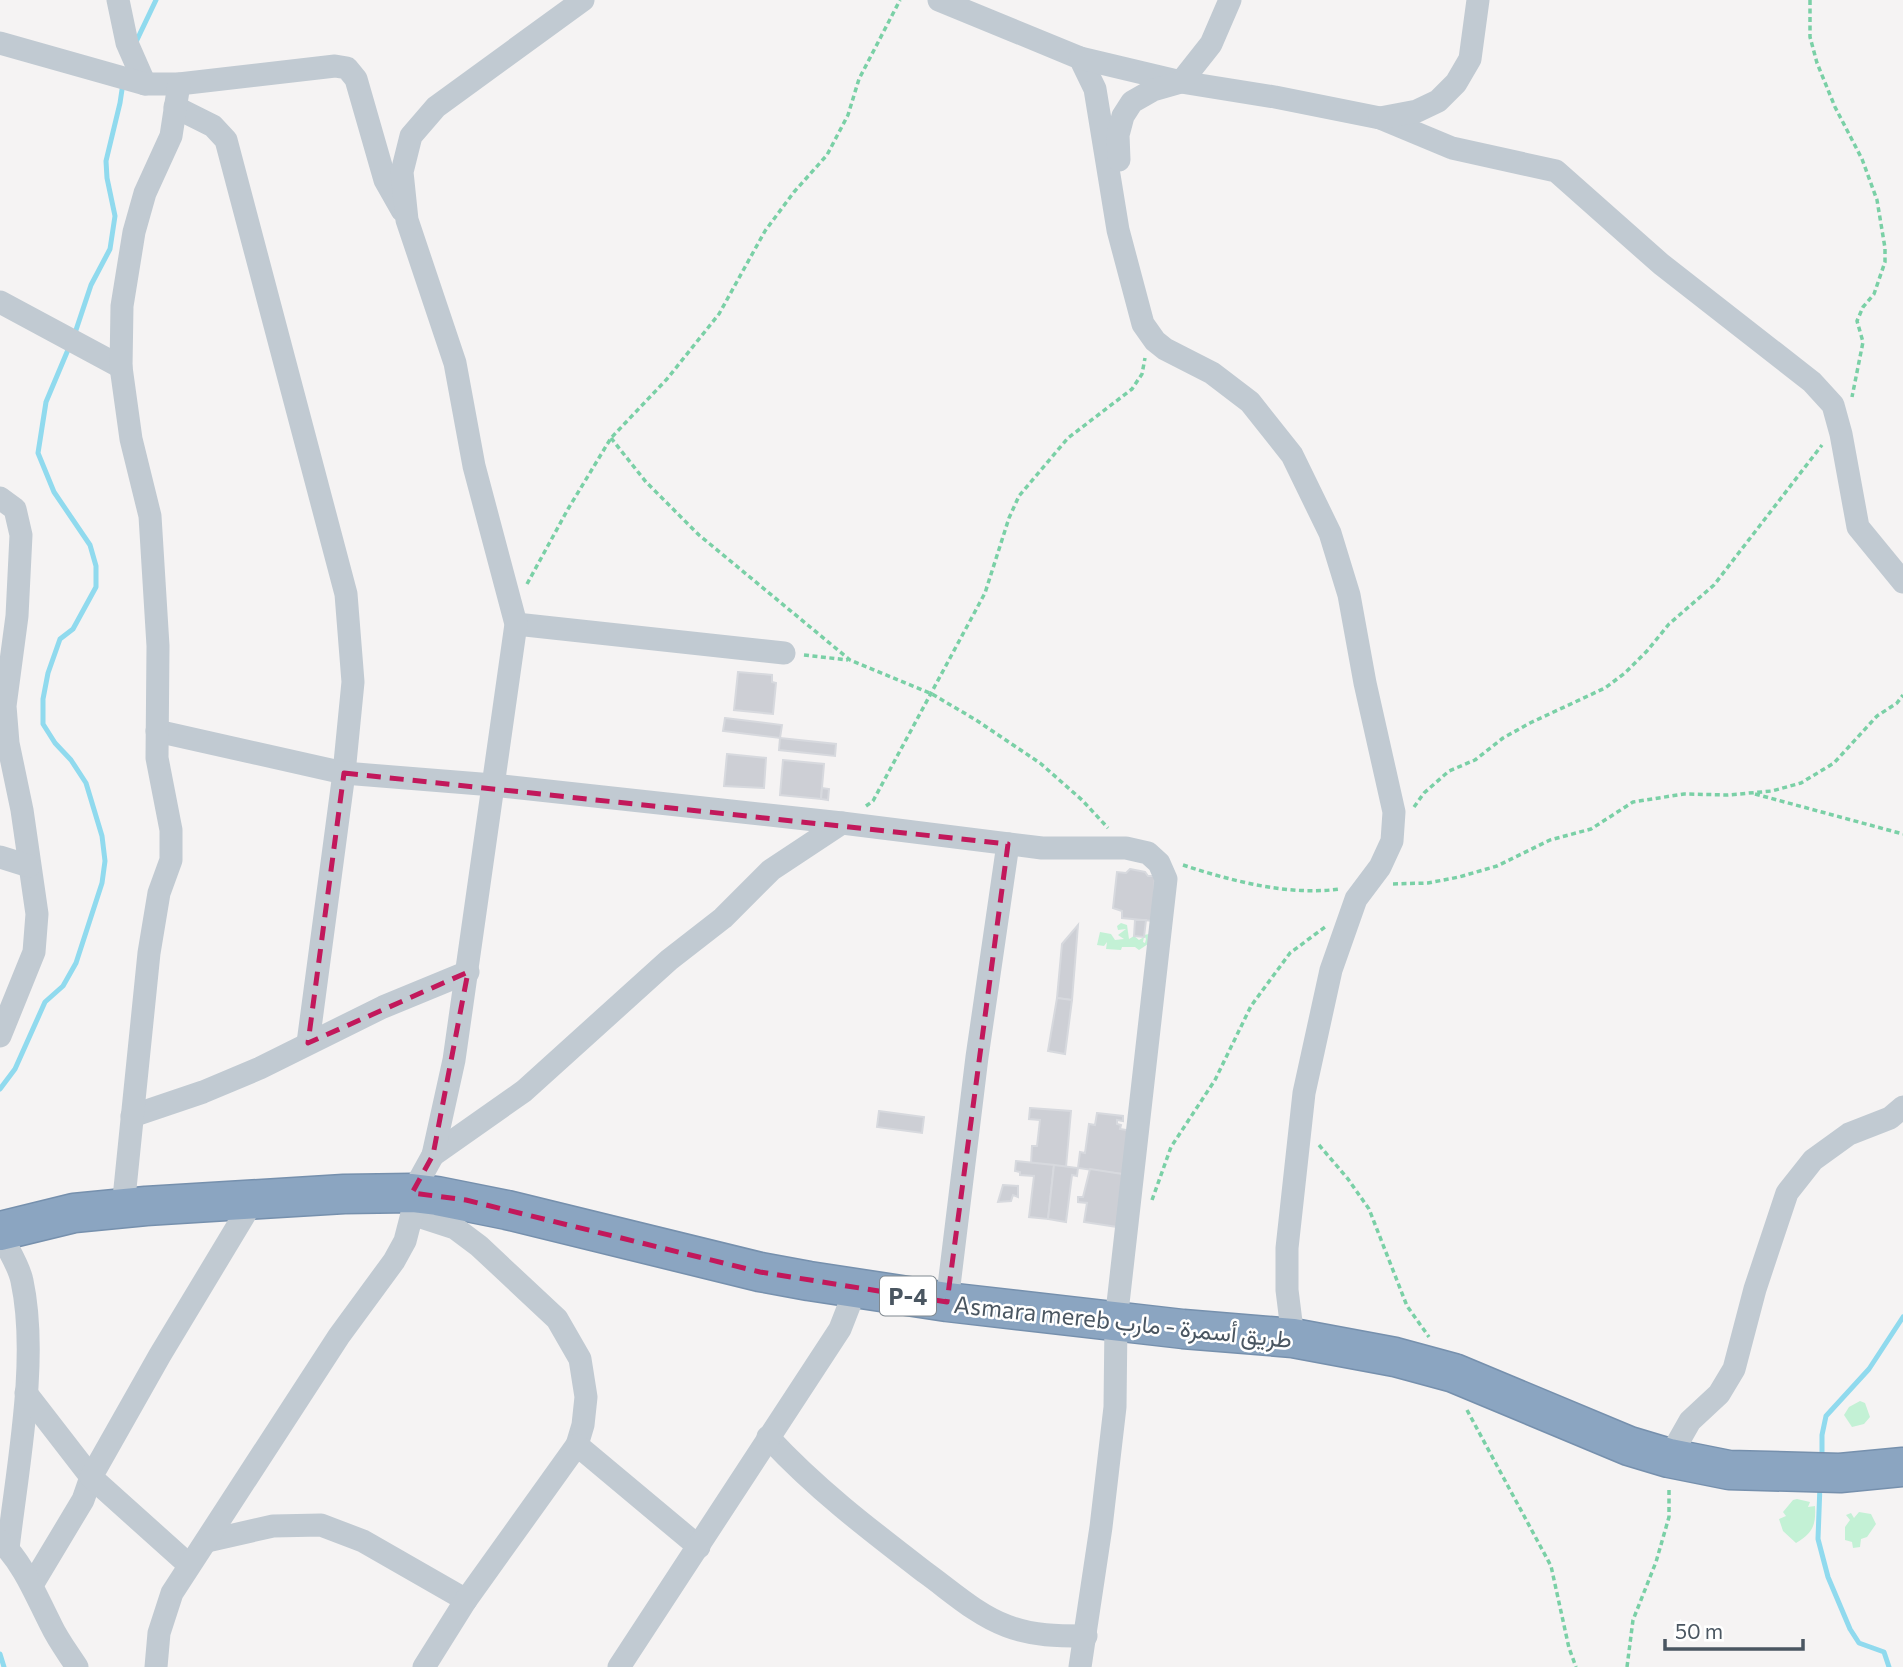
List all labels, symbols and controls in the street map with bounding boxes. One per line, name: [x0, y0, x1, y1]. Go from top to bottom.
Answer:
road number: P-4: [880, 1276, 936, 1316]
street label: Asmara mereb طريق أسمرة - مارب: [952, 1289, 1293, 1355]
scale bar: [1665, 1608, 1803, 1652]
text: 50 m: [1675, 1618, 1723, 1643]

